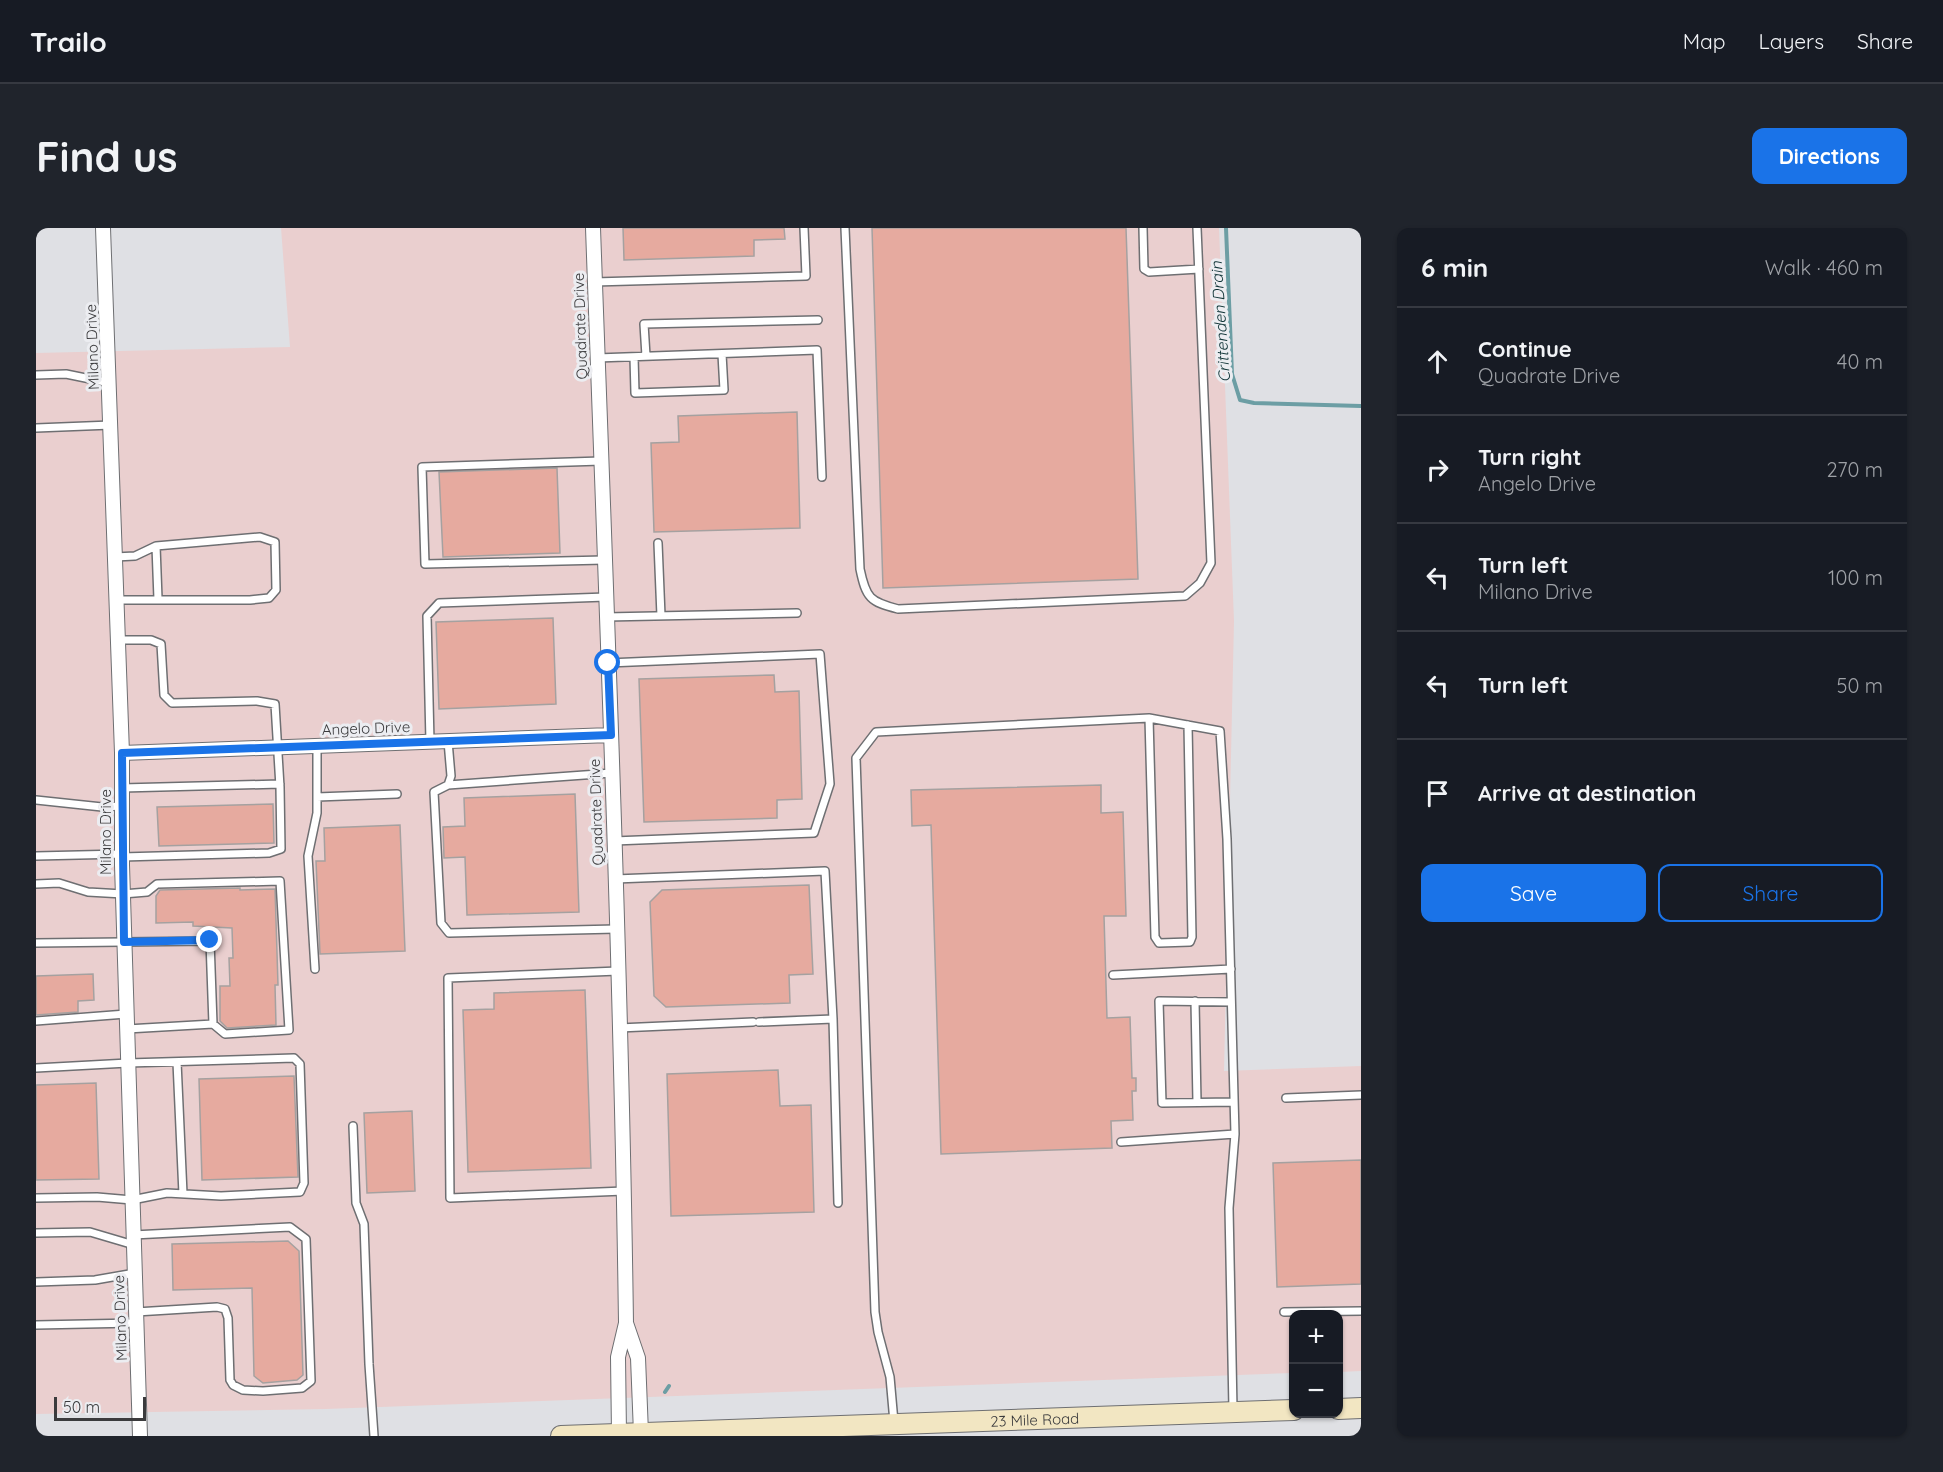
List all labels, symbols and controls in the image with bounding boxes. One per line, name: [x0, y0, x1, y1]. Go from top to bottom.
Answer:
text: Trailo: [30, 24, 107, 59]
text: Map: [1683, 28, 1726, 54]
text: Layers: [1759, 28, 1824, 54]
text: Share: [1857, 28, 1913, 54]
button: Directions: [1752, 128, 1907, 184]
text: Find us: [36, 130, 178, 183]
text: 6 min: [1421, 251, 1488, 284]
text: Walk · 460 m: [1765, 255, 1883, 280]
water label: Crittenden Drain: [1206, 260, 1234, 383]
street label: Quadrate Drive: [569, 272, 591, 380]
street label: Milano Drive: [81, 304, 103, 390]
text: Continue: [1478, 335, 1572, 363]
icon: ahead: [1421, 345, 1454, 378]
text: 40 m: [1837, 349, 1883, 374]
text: Quadrate Drive: [1478, 363, 1620, 388]
text: Turn right: [1478, 443, 1582, 471]
icon: right: [1421, 453, 1454, 486]
text: 270 m: [1826, 457, 1883, 482]
text: Angelo Drive: [1478, 471, 1596, 496]
text: Turn left: [1478, 551, 1568, 579]
icon: left: [1421, 561, 1454, 594]
text: 100 m: [1828, 565, 1883, 590]
text: Milano Drive: [1478, 579, 1593, 604]
route start: [594, 649, 620, 675]
icon: left: [1421, 669, 1454, 702]
text: Turn left: [1478, 671, 1568, 699]
text: 50 m: [1837, 673, 1883, 698]
street label: Angelo Drive: [321, 717, 411, 739]
street label: Quadrate Drive: [585, 758, 607, 866]
icon: arrive: [1421, 777, 1454, 810]
text: Arrive at destination: [1478, 779, 1696, 807]
street label: Milano Drive: [96, 789, 115, 875]
button: Save: [1421, 864, 1646, 922]
button: Share: [1658, 864, 1883, 922]
route end: [196, 926, 222, 952]
street label: Milano Drive: [109, 1275, 131, 1361]
map controls: [1289, 1310, 1343, 1418]
button: +: [1289, 1310, 1343, 1364]
button: −: [1289, 1364, 1343, 1418]
scale bar: [54, 1394, 146, 1422]
text: 50 m: [63, 1397, 100, 1417]
street label: 23 Mile Road: [990, 1408, 1080, 1430]

